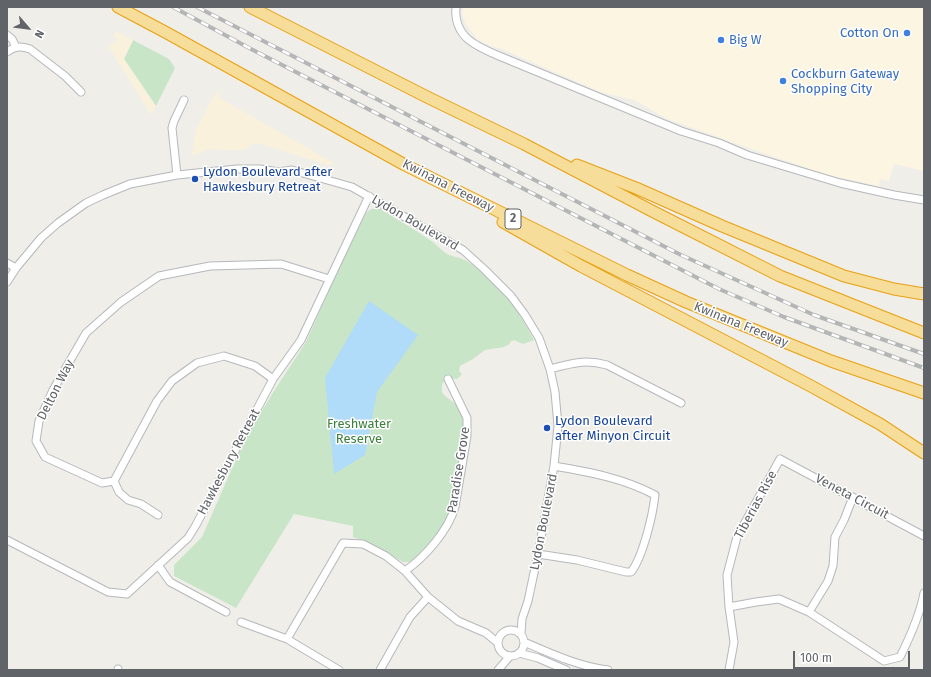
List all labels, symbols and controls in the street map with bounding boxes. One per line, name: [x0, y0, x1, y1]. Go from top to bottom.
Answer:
north arrow: [8, 8, 48, 48]
place label: Cotton On: [840, 25, 899, 41]
text: N: [32, 28, 46, 40]
marker: Cotton On: [902, 28, 912, 38]
place label: Big W: [729, 32, 762, 48]
marker: Big W: [716, 35, 726, 45]
place label: Cockburn Gateway Shopping City: [791, 66, 899, 97]
marker: Cockburn Gateway Shopping City: [778, 76, 788, 86]
street label: Kwinana Freeway: [400, 156, 496, 216]
place label: Lydon Boulevard after Hawkesbury Retreat: [203, 164, 332, 195]
marker: Lydon Boulevard after Hawkesbury Retreat: [190, 174, 200, 184]
street label: Lydon Boulevard: [369, 192, 461, 254]
road number: 2: [505, 209, 521, 229]
street label: Kwinana Freeway: [691, 299, 791, 351]
street label: Delton Way: [34, 357, 78, 423]
street label: Hawkesbury Retreat: [194, 406, 264, 518]
place label: Lydon Boulevard after Minyon Circuit: [555, 413, 670, 444]
park label: Freshwater Reserve: [327, 416, 391, 447]
marker: Lydon Boulevard after Minyon Circuit: [542, 423, 552, 433]
street label: Paradise Grove: [444, 426, 474, 514]
street label: Tiberias Rise: [732, 468, 780, 542]
street label: Veneta Circuit: [812, 471, 892, 523]
street label: Lydon Boulevard: [527, 472, 561, 572]
scale bar: [795, 643, 912, 669]
text: 100 m: [800, 651, 832, 665]

